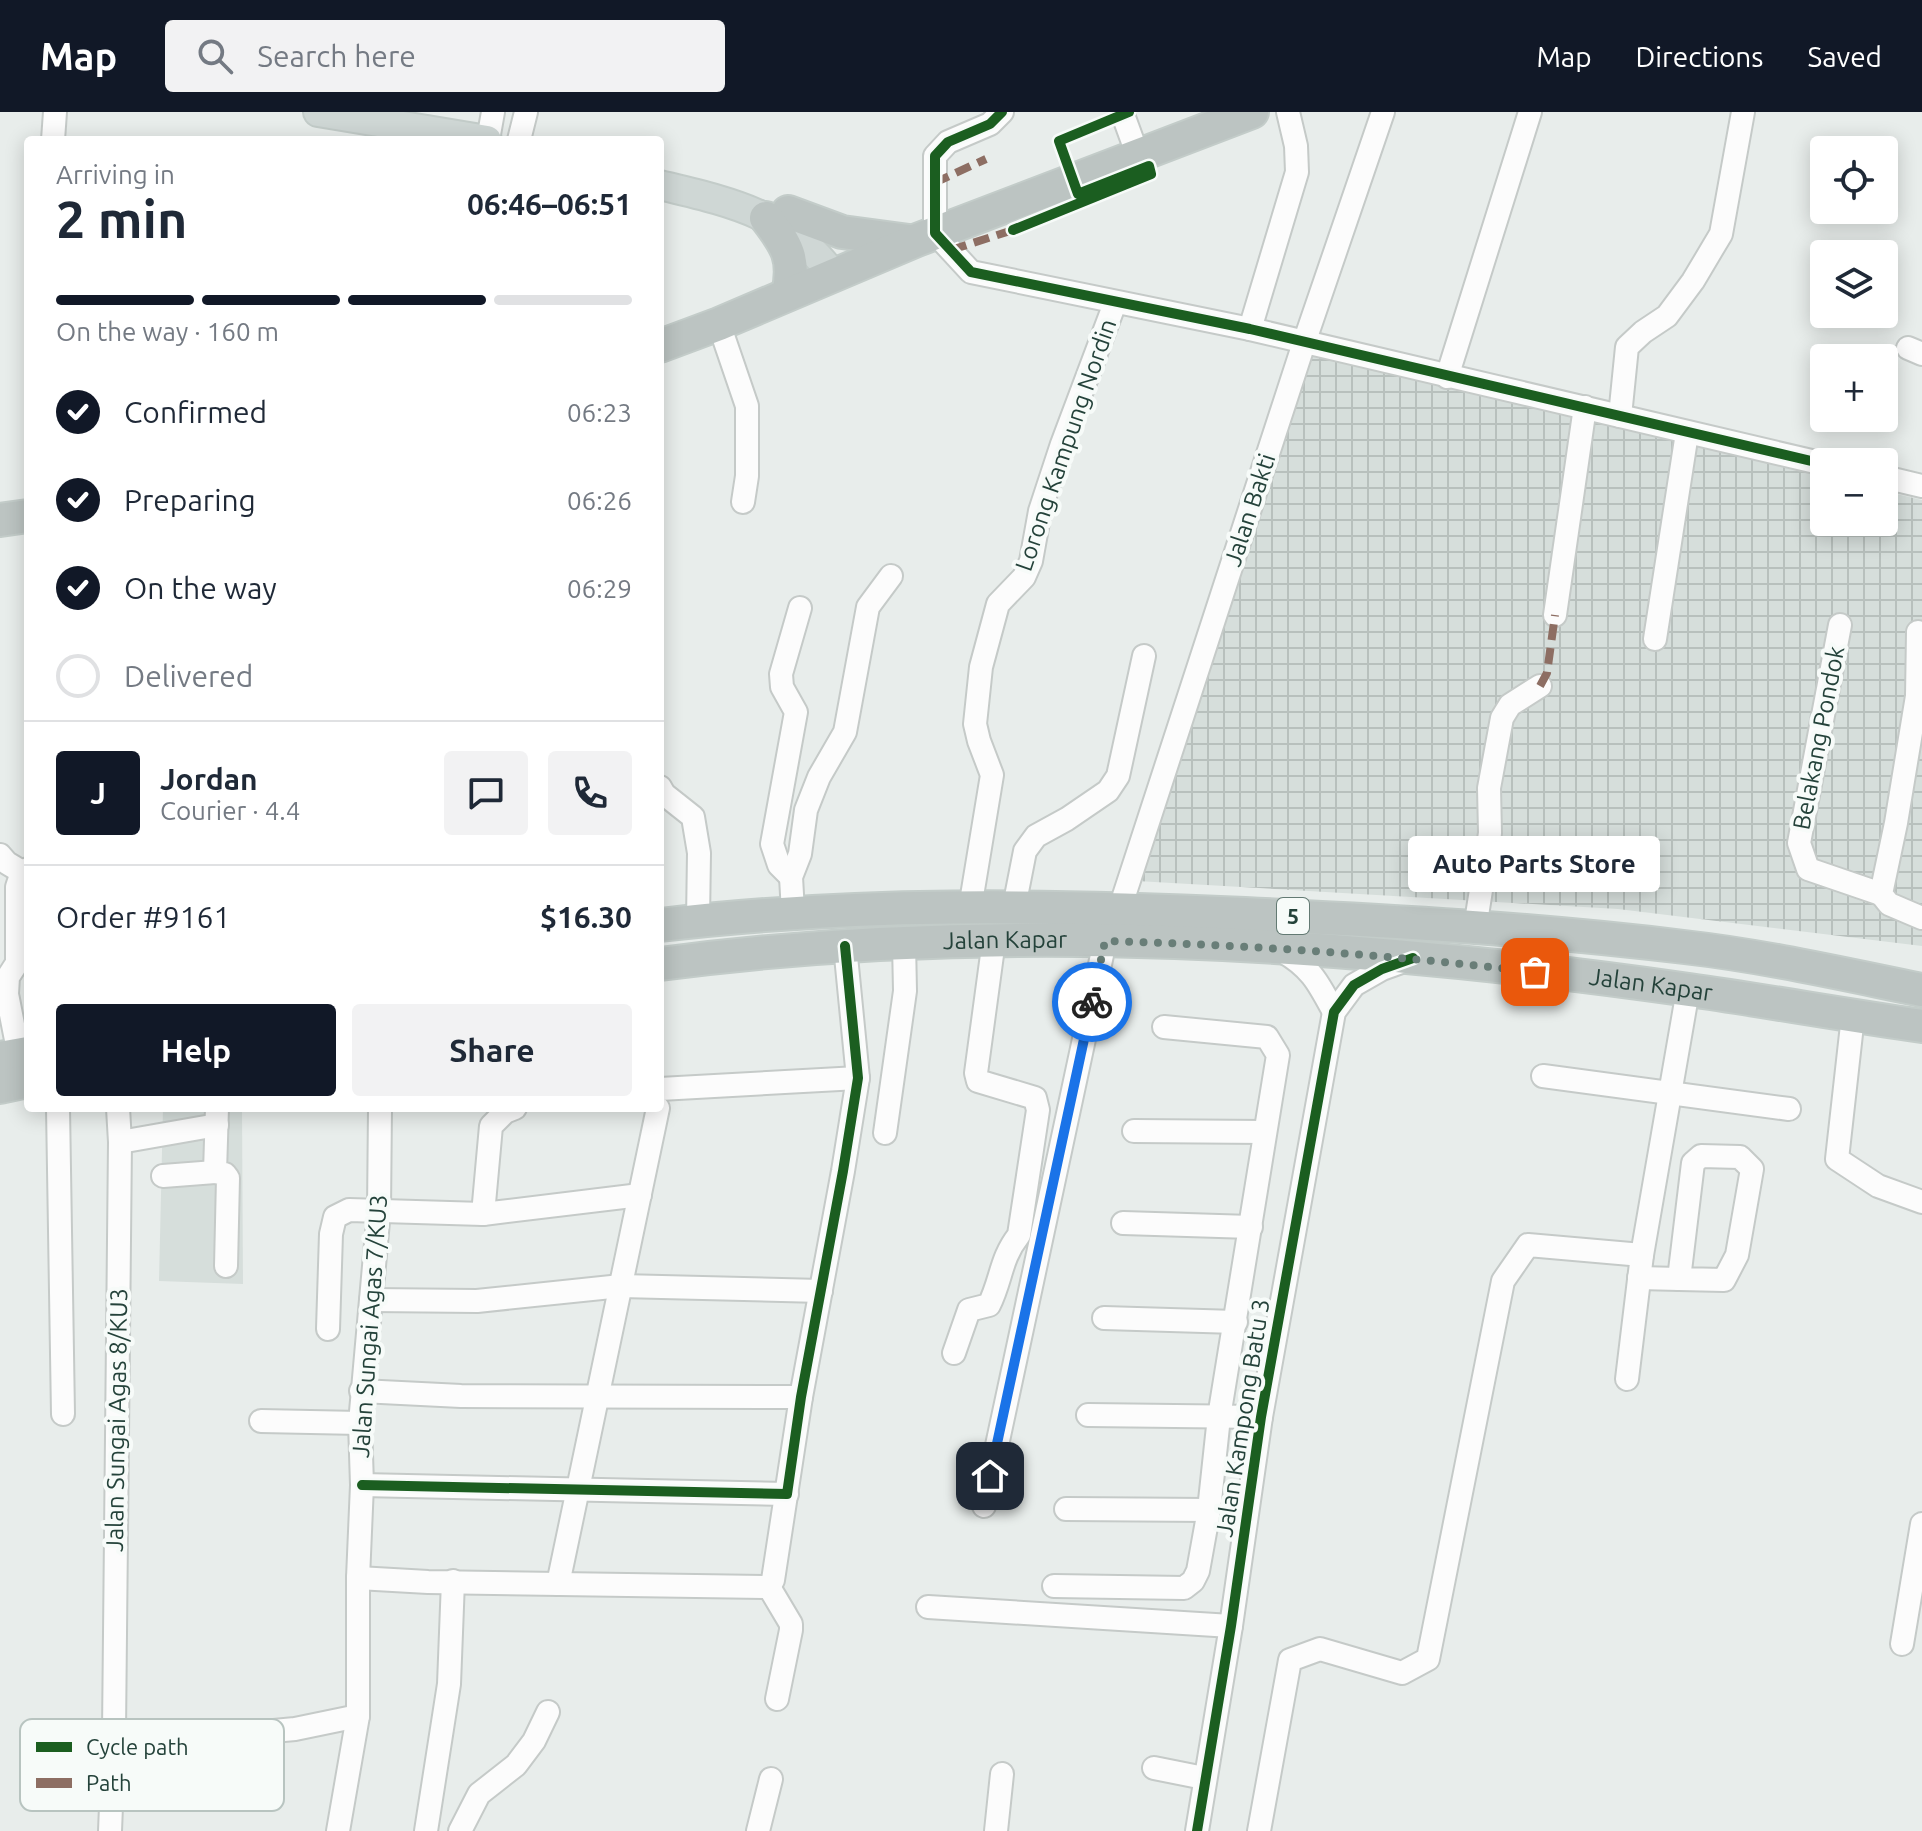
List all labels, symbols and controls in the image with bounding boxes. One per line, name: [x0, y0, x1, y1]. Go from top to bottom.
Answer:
search box: [165, 20, 725, 92]
icon: search: [193, 34, 237, 78]
text: Map: [40, 35, 117, 77]
text: Search here: [257, 39, 416, 73]
text: Map: [1536, 41, 1592, 72]
text: Directions: [1636, 41, 1763, 72]
text: Saved: [1807, 41, 1882, 72]
map controls: [1810, 136, 1898, 536]
button: locate: [1810, 136, 1898, 224]
text: Arriving in: [56, 160, 175, 189]
text: 06:46–06:51: [467, 187, 632, 221]
text: 2 min: [56, 190, 187, 248]
button: layers: [1810, 240, 1898, 328]
street label: Lorong Kampung Nordin: [1010, 315, 1121, 574]
text: On the way · 160 m: [56, 317, 279, 346]
button: +: [1810, 344, 1898, 432]
icon: check: [56, 390, 100, 434]
text: Confirmed: [124, 395, 267, 429]
text: 06:23: [567, 398, 632, 427]
button: −: [1810, 448, 1898, 536]
street label: Jalan Bakti: [1219, 450, 1280, 570]
icon: check: [56, 478, 100, 522]
text: Preparing: [124, 483, 256, 517]
text: 06:26: [567, 486, 632, 515]
icon: check: [56, 566, 100, 610]
text: On the way: [124, 571, 277, 605]
text: 06:29: [567, 574, 632, 603]
street label: Belakang Pondok: [1787, 644, 1850, 832]
text: Delivered: [124, 659, 253, 693]
button: chat: [444, 751, 528, 835]
button: phone: [548, 751, 632, 835]
text: Jordan: [160, 762, 258, 796]
text: J: [90, 776, 106, 810]
text: Courier · 4.4: [160, 796, 300, 825]
callout: Auto Parts Store: [1409, 836, 1661, 892]
text: Auto Parts Store: [1432, 849, 1636, 878]
road number: 5: [1277, 898, 1309, 934]
text: Order #9161: [56, 900, 230, 934]
text: $16.30: [540, 900, 632, 934]
street label: Jalan Kapar: [942, 926, 1067, 954]
pin: [1501, 938, 1569, 1006]
icon: bag: [1513, 950, 1557, 994]
courier: [1052, 962, 1132, 1042]
street label: Jalan Kapar: [1588, 963, 1715, 1006]
icon: bike: [1070, 980, 1114, 1024]
button: Help: [56, 1004, 336, 1096]
button: Share: [352, 1004, 632, 1096]
street label: Jalan Sungai Agas 7/KU3: [347, 1193, 392, 1459]
street label: Jalan Sungai Agas 8/KU3: [101, 1288, 132, 1552]
street label: Jalan Kampong Batu 3: [1210, 1297, 1275, 1539]
pin: [956, 1442, 1024, 1510]
icon: home: [968, 1454, 1012, 1498]
legend: [20, 1719, 284, 1811]
text: Cycle path: [86, 1734, 189, 1759]
text: Path: [86, 1770, 131, 1795]

